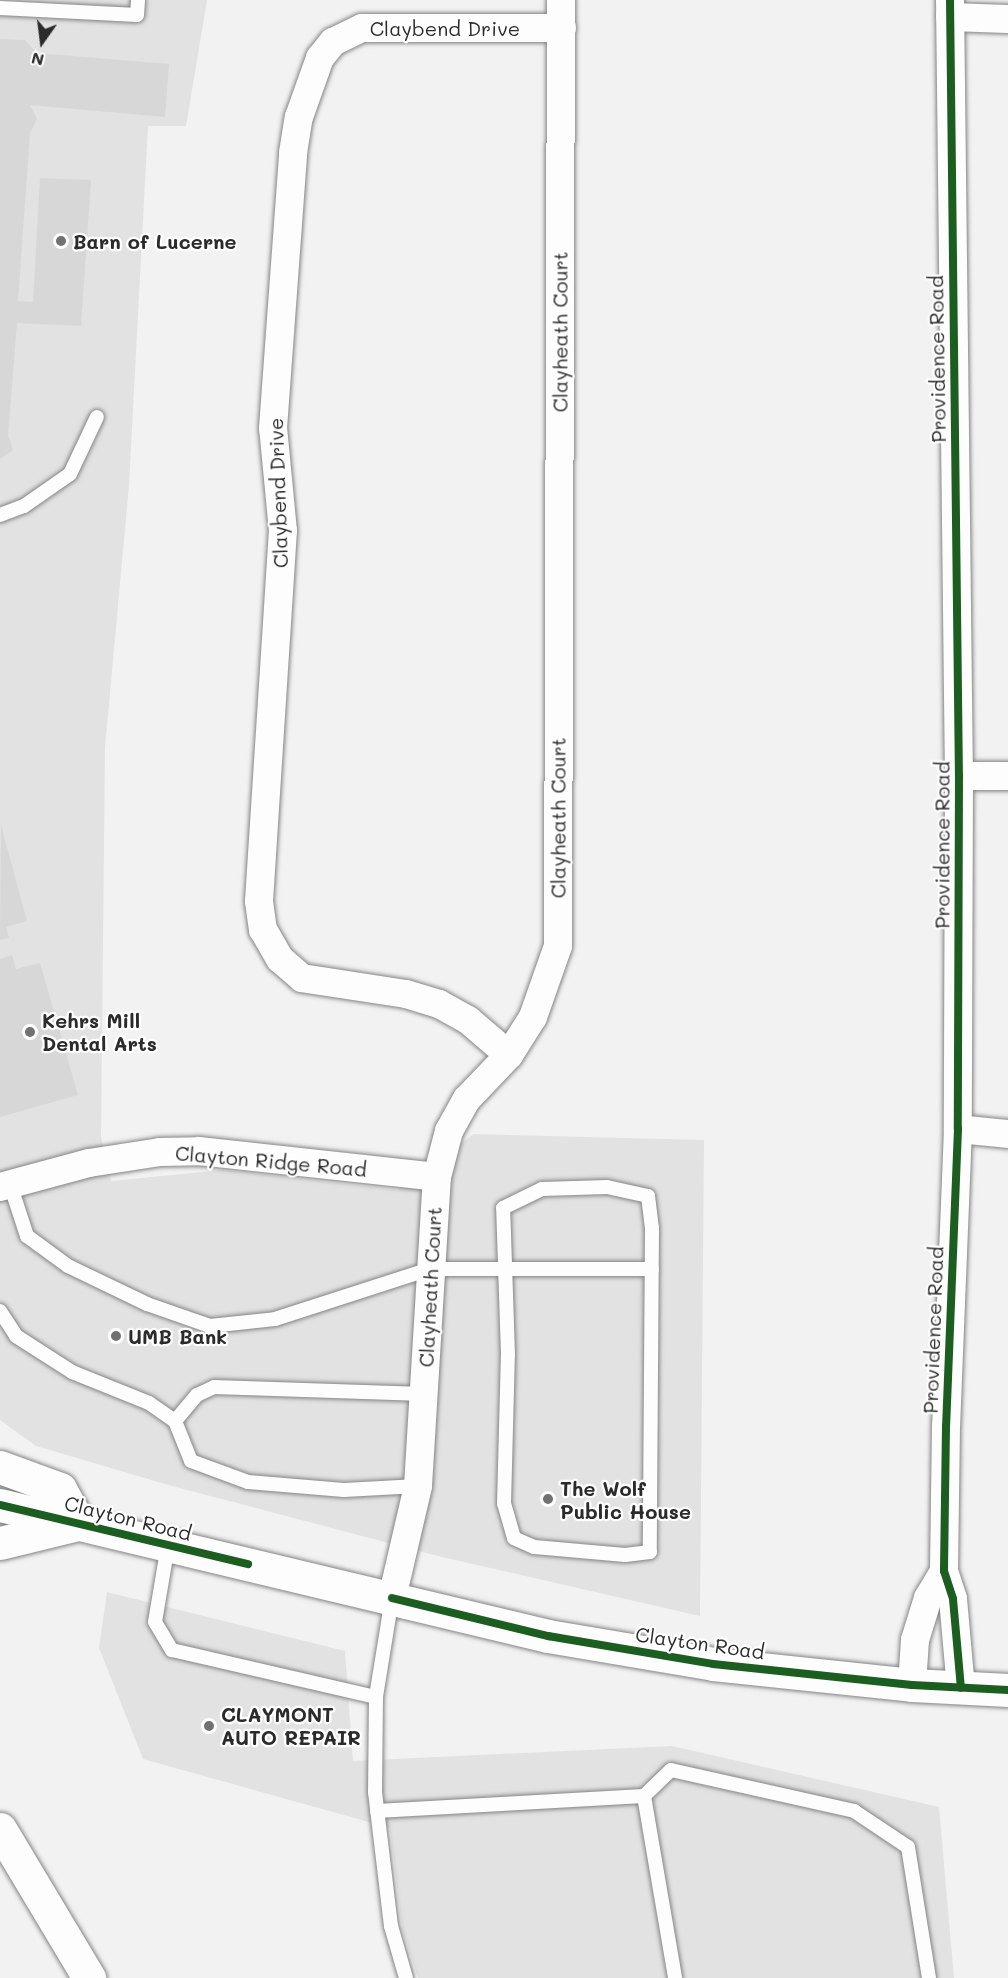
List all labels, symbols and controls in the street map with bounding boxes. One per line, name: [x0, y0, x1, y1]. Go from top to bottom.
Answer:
north arrow: [12, 12, 72, 72]
street label: Claybend Drive: [370, 16, 520, 40]
text: N: [29, 48, 46, 72]
place label: Barn of Lucerne: [73, 229, 237, 253]
marker: Barn of Lucerne: [54, 234, 68, 248]
street label: Clayheath Court: [548, 252, 572, 412]
street label: Providence Road: [924, 275, 950, 443]
street label: Claybend Drive: [263, 417, 293, 569]
street label: Clayheath Court: [546, 738, 570, 898]
street label: Providence Road: [930, 761, 954, 929]
place label: Kehrs Mill Dental Arts: [42, 1008, 157, 1055]
marker: Kehrs Mill Dental Arts: [23, 1025, 37, 1039]
street label: Clayton Ridge Road: [174, 1141, 368, 1181]
street label: Clayheath Court: [414, 1206, 446, 1368]
street label: Providence Road: [918, 1246, 948, 1414]
place label: UMB Bank: [128, 1324, 227, 1348]
marker: UMB Bank: [109, 1329, 123, 1343]
place label: The Wolf Public House: [560, 1476, 691, 1523]
street label: Clayton Road: [62, 1491, 194, 1545]
marker: The Wolf Public House: [541, 1492, 555, 1506]
street label: Clayton Road: [634, 1622, 766, 1664]
place label: CLAYMONT AUTO REPAIR: [221, 1702, 361, 1749]
marker: CLAYMONT AUTO REPAIR: [202, 1719, 216, 1733]

